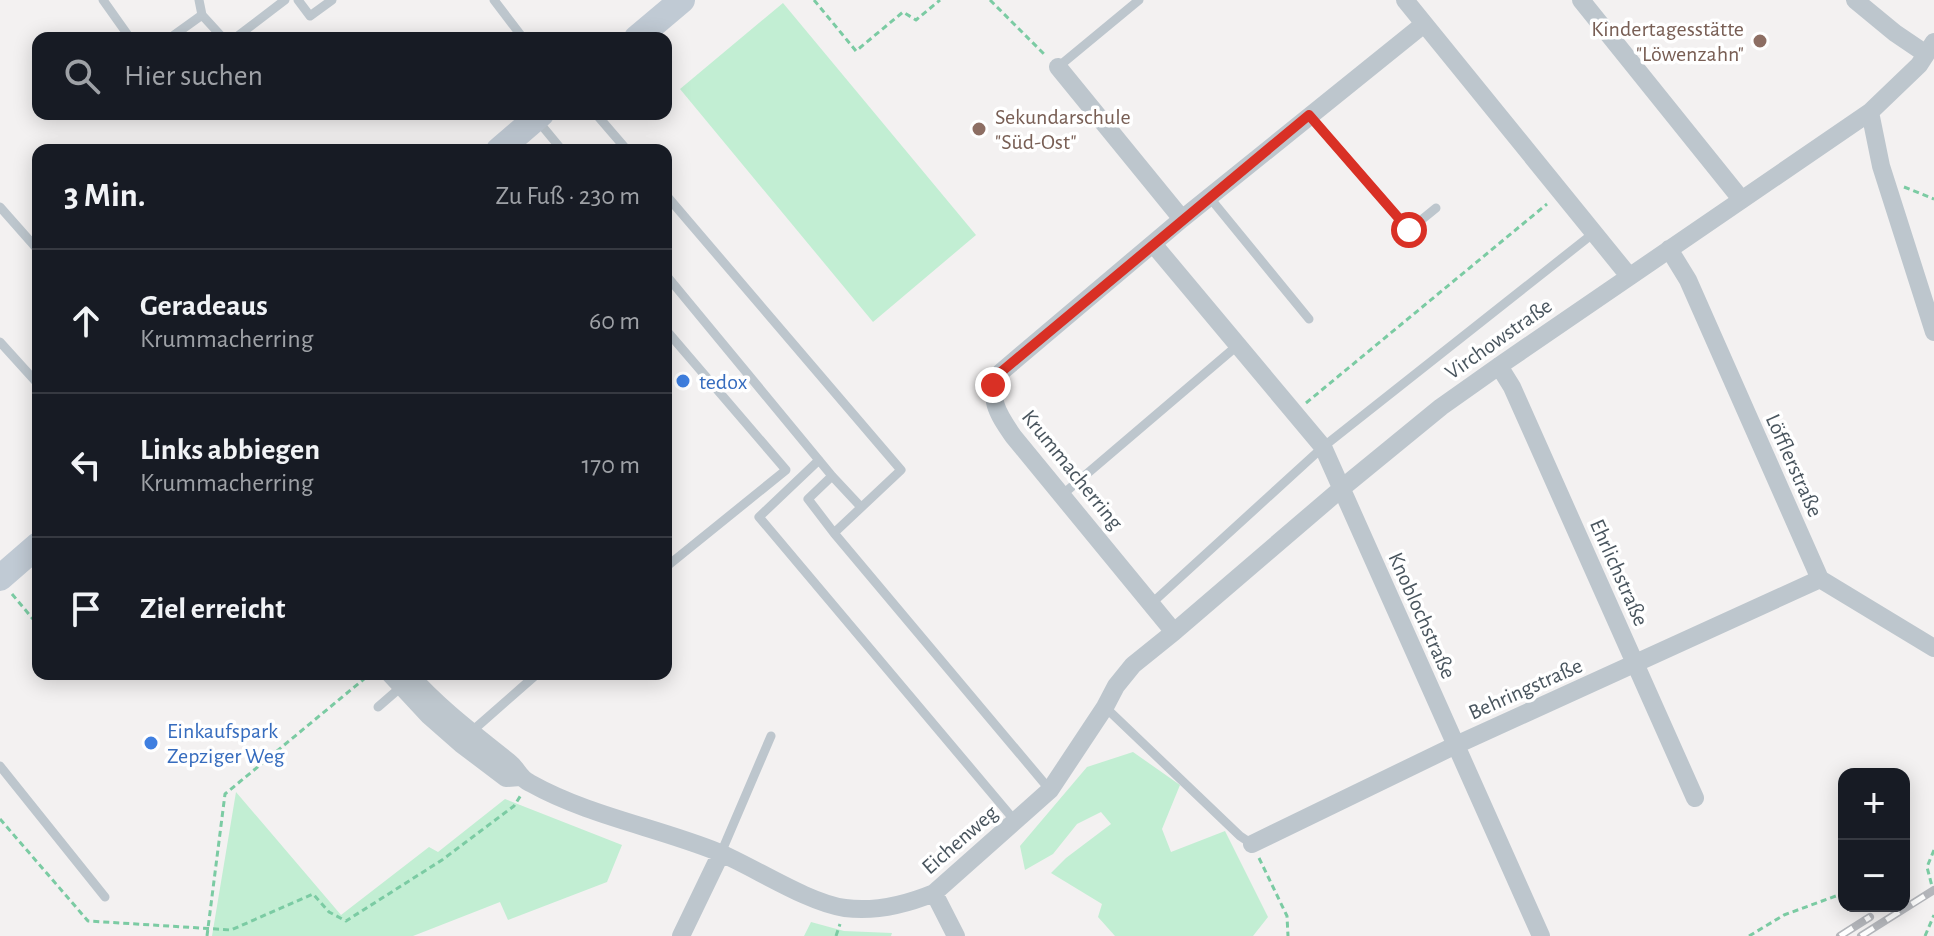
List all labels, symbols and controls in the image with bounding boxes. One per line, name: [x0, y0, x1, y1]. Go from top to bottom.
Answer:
place label: Kindertagesstätte "Löwenzahn": [1591, 18, 1744, 65]
search box: [32, 32, 672, 120]
marker: Kindertagesstätte "Löwenzahn": [1751, 32, 1769, 50]
icon: search: [60, 54, 104, 98]
text: Hier suchen: [124, 61, 263, 91]
place label: Sekundarschule "Süd-Ost": [995, 106, 1131, 153]
marker: Sekundarschule "Süd-Ost": [970, 120, 988, 138]
text: 3 Min.: [64, 179, 146, 213]
text: Zu Fuß · 230 m: [496, 183, 640, 209]
route start: [1391, 212, 1427, 248]
text: Geradeaus: [140, 291, 268, 321]
street label: Virchowstraße: [1441, 294, 1556, 384]
icon: ahead: [64, 299, 108, 343]
text: 60 m: [589, 308, 640, 334]
text: Krummacherring: [140, 326, 313, 352]
route end: [975, 367, 1011, 403]
place label: tedox: [699, 371, 748, 393]
marker: tedox: [674, 372, 692, 390]
street label: Krummacherring: [1018, 406, 1127, 534]
street label: Löfflerstraße: [1762, 411, 1827, 520]
text: Links abbiegen: [140, 435, 320, 465]
icon: left: [64, 443, 108, 487]
text: 170 m: [581, 452, 640, 478]
text: Krummacherring: [140, 470, 313, 496]
street label: Ehrlichstraße: [1586, 516, 1652, 629]
street label: Knoblochstraße: [1384, 549, 1460, 682]
icon: arrive: [64, 587, 108, 631]
text: Ziel erreicht: [140, 594, 285, 624]
street label: Behringstraße: [1465, 654, 1586, 724]
place label: Einkaufspark Zepziger Weg: [167, 720, 285, 767]
marker: Einkaufspark Zepziger Weg: [142, 734, 160, 752]
map controls: [1838, 768, 1910, 912]
button: +: [1838, 768, 1910, 840]
street label: Eichenweg: [918, 801, 1002, 878]
button: −: [1838, 840, 1910, 912]

